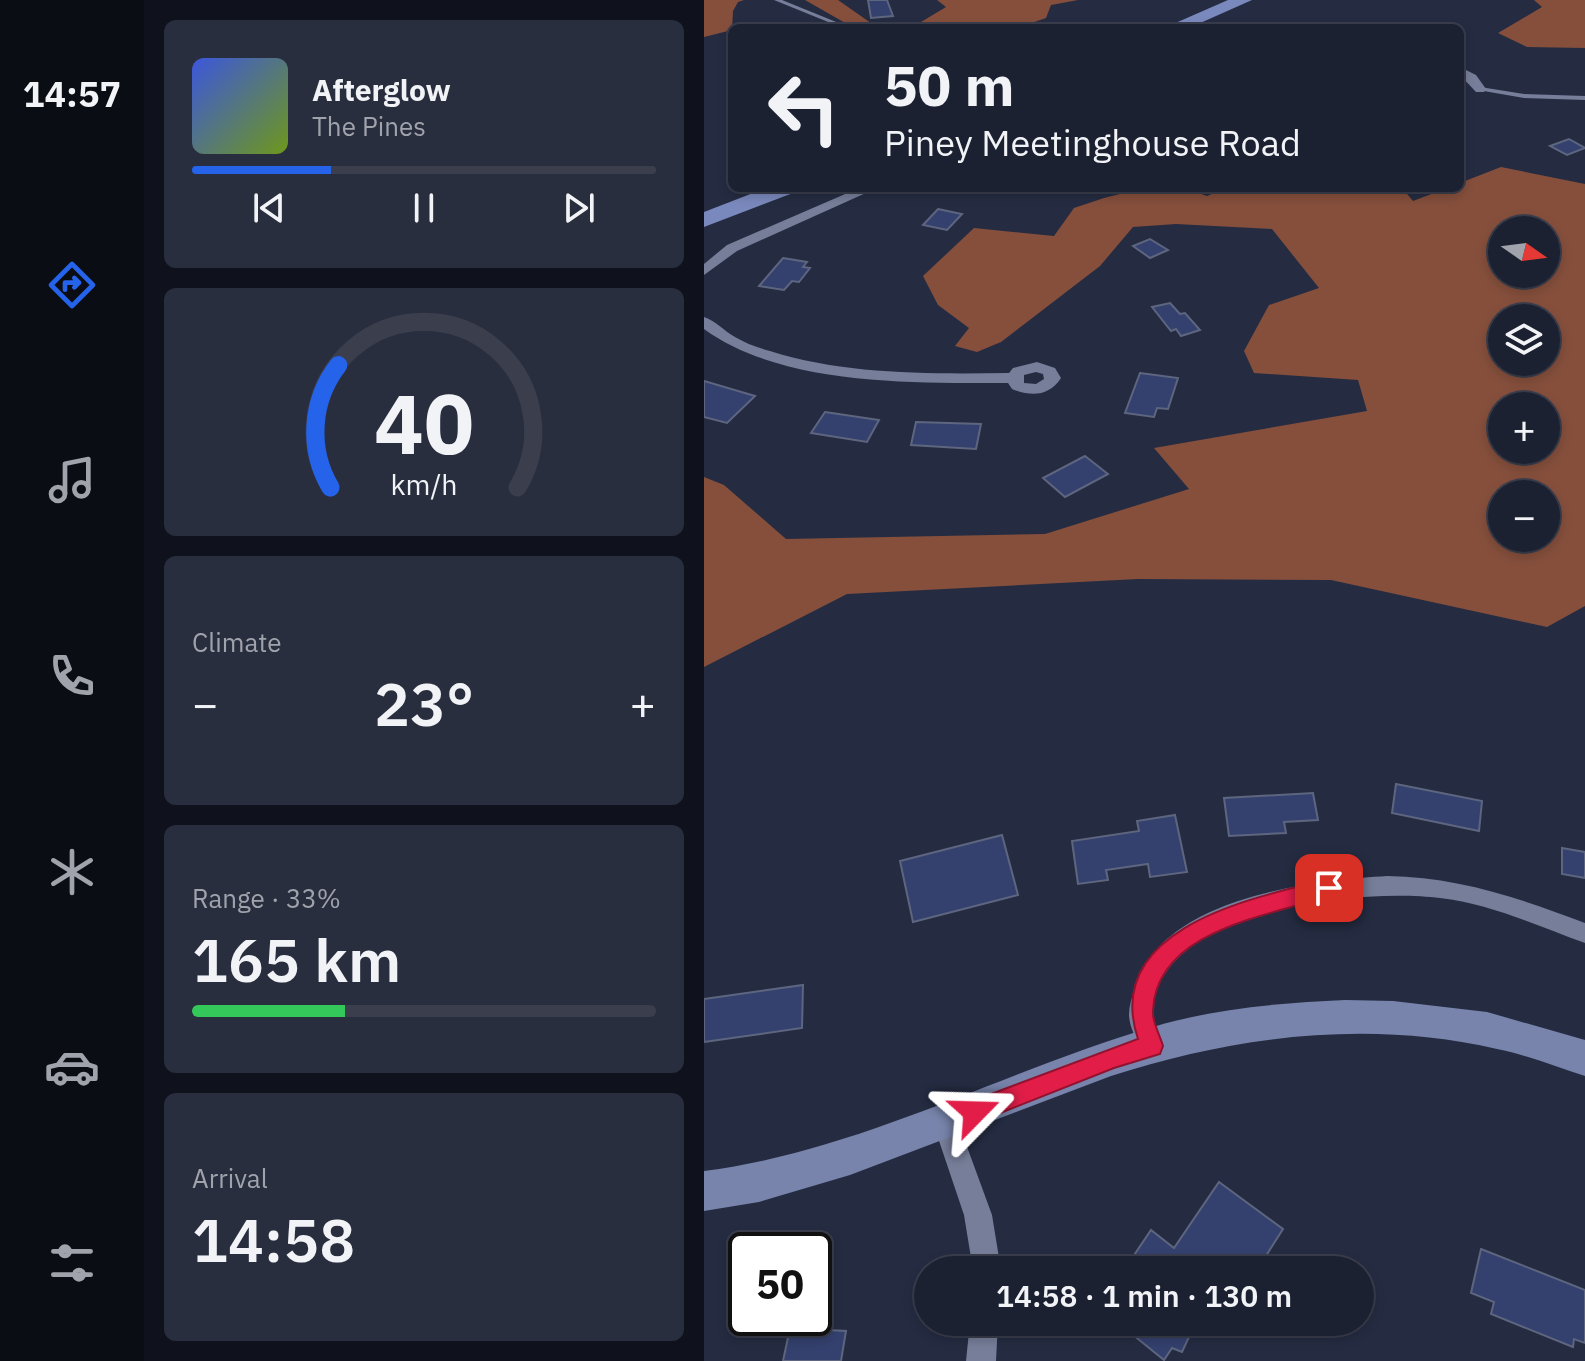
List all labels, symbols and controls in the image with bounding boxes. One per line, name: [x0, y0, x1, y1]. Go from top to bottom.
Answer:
text: 50 m: [884, 49, 1014, 121]
icon: left: [752, 56, 856, 160]
text: 14:57: [23, 70, 121, 117]
text: Afterglow: [312, 70, 451, 109]
text: The Pines: [312, 109, 426, 143]
text: Piney Meetinghouse Road: [884, 119, 1301, 166]
icon: previous: [247, 186, 291, 230]
icon: pause: [402, 186, 446, 230]
icon: next: [557, 186, 601, 230]
north arrow: [1488, 216, 1560, 288]
map controls: [1488, 216, 1560, 552]
icon: directions: [44, 257, 100, 313]
button: layers: [1488, 304, 1560, 376]
text: 40: [374, 369, 474, 477]
button: +: [1488, 392, 1560, 464]
icon: music: [44, 452, 100, 508]
text: km/h: [390, 466, 458, 503]
button: −: [1488, 480, 1560, 552]
text: Climate: [192, 625, 282, 659]
icon: phone: [44, 648, 100, 704]
text: 23°: [374, 664, 474, 743]
text: −: [192, 675, 218, 732]
text: +: [630, 675, 656, 732]
icon: climate: [44, 844, 100, 900]
pin: [1295, 854, 1363, 922]
icon: arrive: [1307, 866, 1351, 910]
text: Range · 33%: [192, 881, 341, 915]
text: 165 km: [192, 920, 401, 999]
icon: car: [44, 1039, 100, 1095]
position arrow: [933, 1070, 1017, 1154]
text: Arrival: [192, 1161, 268, 1195]
text: 14:58: [192, 1200, 355, 1279]
speed limit sign: 50: [728, 1232, 832, 1336]
icon: filters: [44, 1235, 100, 1291]
text: 14:58 · 1 min · 130 m: [996, 1276, 1292, 1315]

